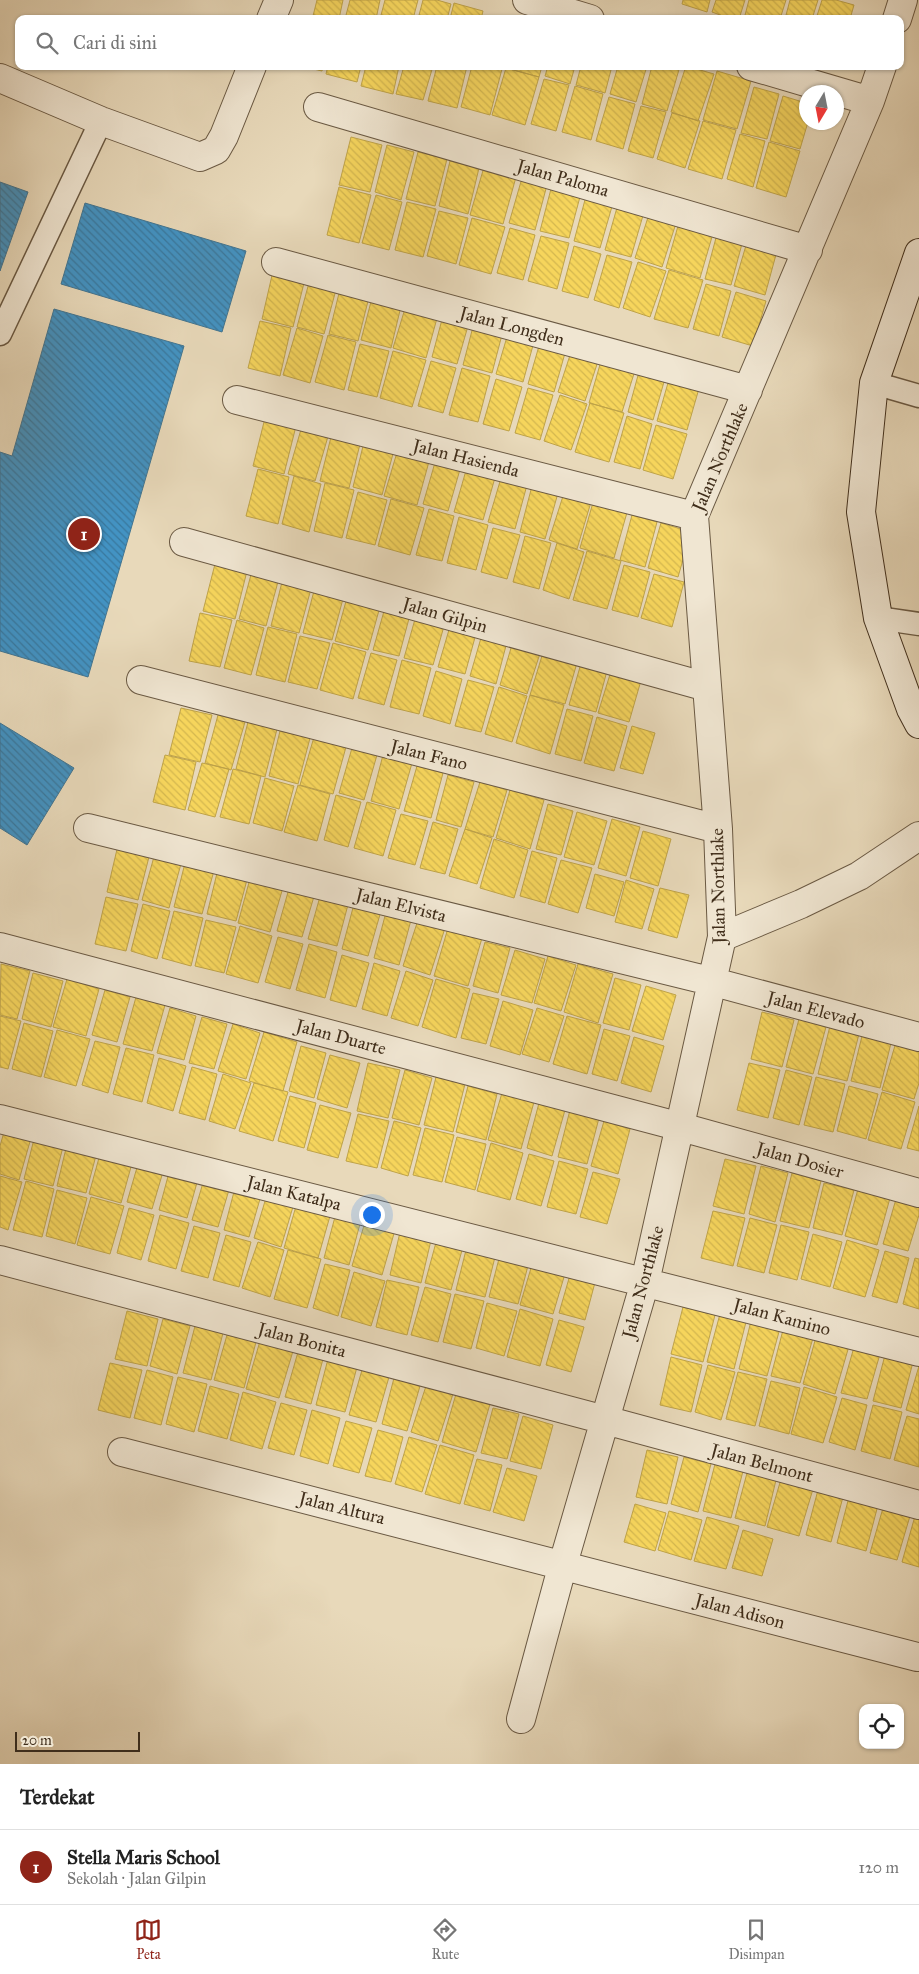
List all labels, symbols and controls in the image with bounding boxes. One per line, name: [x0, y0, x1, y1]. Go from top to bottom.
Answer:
search box: [15, 15, 904, 70]
icon: search: [33, 29, 61, 57]
text: Cari di sini: [73, 31, 157, 54]
north arrow: [799, 85, 844, 130]
street label: Jalan Paloma: [512, 154, 612, 203]
street label: Jalan Longden: [455, 301, 567, 352]
street label: Jalan Northlake: [686, 399, 754, 517]
street label: Jalan Hasienda: [408, 434, 522, 483]
pin: 1: [68, 515, 100, 553]
street label: Jalan Gilpin: [398, 592, 490, 639]
street label: Jalan Fano: [386, 734, 470, 776]
street label: Jalan Northlake: [706, 828, 731, 946]
street label: Jalan Elvista: [351, 883, 449, 928]
street label: Jalan Elevado: [763, 986, 867, 1035]
street label: Jalan Duarte: [291, 1014, 389, 1061]
street label: Jalan Dosier: [752, 1137, 846, 1184]
street label: Jalan Katalpa: [242, 1170, 344, 1216]
your location: [359, 1202, 385, 1228]
street label: Jalan Northlake: [617, 1223, 670, 1343]
street label: Jalan Kamino: [729, 1293, 833, 1342]
street label: Jalan Bonita: [253, 1317, 349, 1363]
street label: Jalan Belmont: [706, 1438, 816, 1488]
street label: Jalan Altura: [295, 1486, 388, 1530]
street label: Jalan Adison: [690, 1588, 788, 1635]
map controls: [859, 1704, 904, 1749]
button: locate: [859, 1704, 904, 1749]
scale bar: [15, 1729, 140, 1752]
text: 20 m: [22, 1732, 52, 1749]
text: Terdekat: [20, 1784, 94, 1810]
text: Stella Maris School: [67, 1846, 220, 1869]
text: 1: [33, 1858, 39, 1877]
text: 120 m: [859, 1858, 899, 1877]
text: Sekolah · Jalan Gilpin: [67, 1869, 206, 1888]
tab: Peta: [134, 1916, 162, 1963]
tab: Rute: [431, 1916, 459, 1963]
tab: Disimpan: [728, 1916, 784, 1963]

